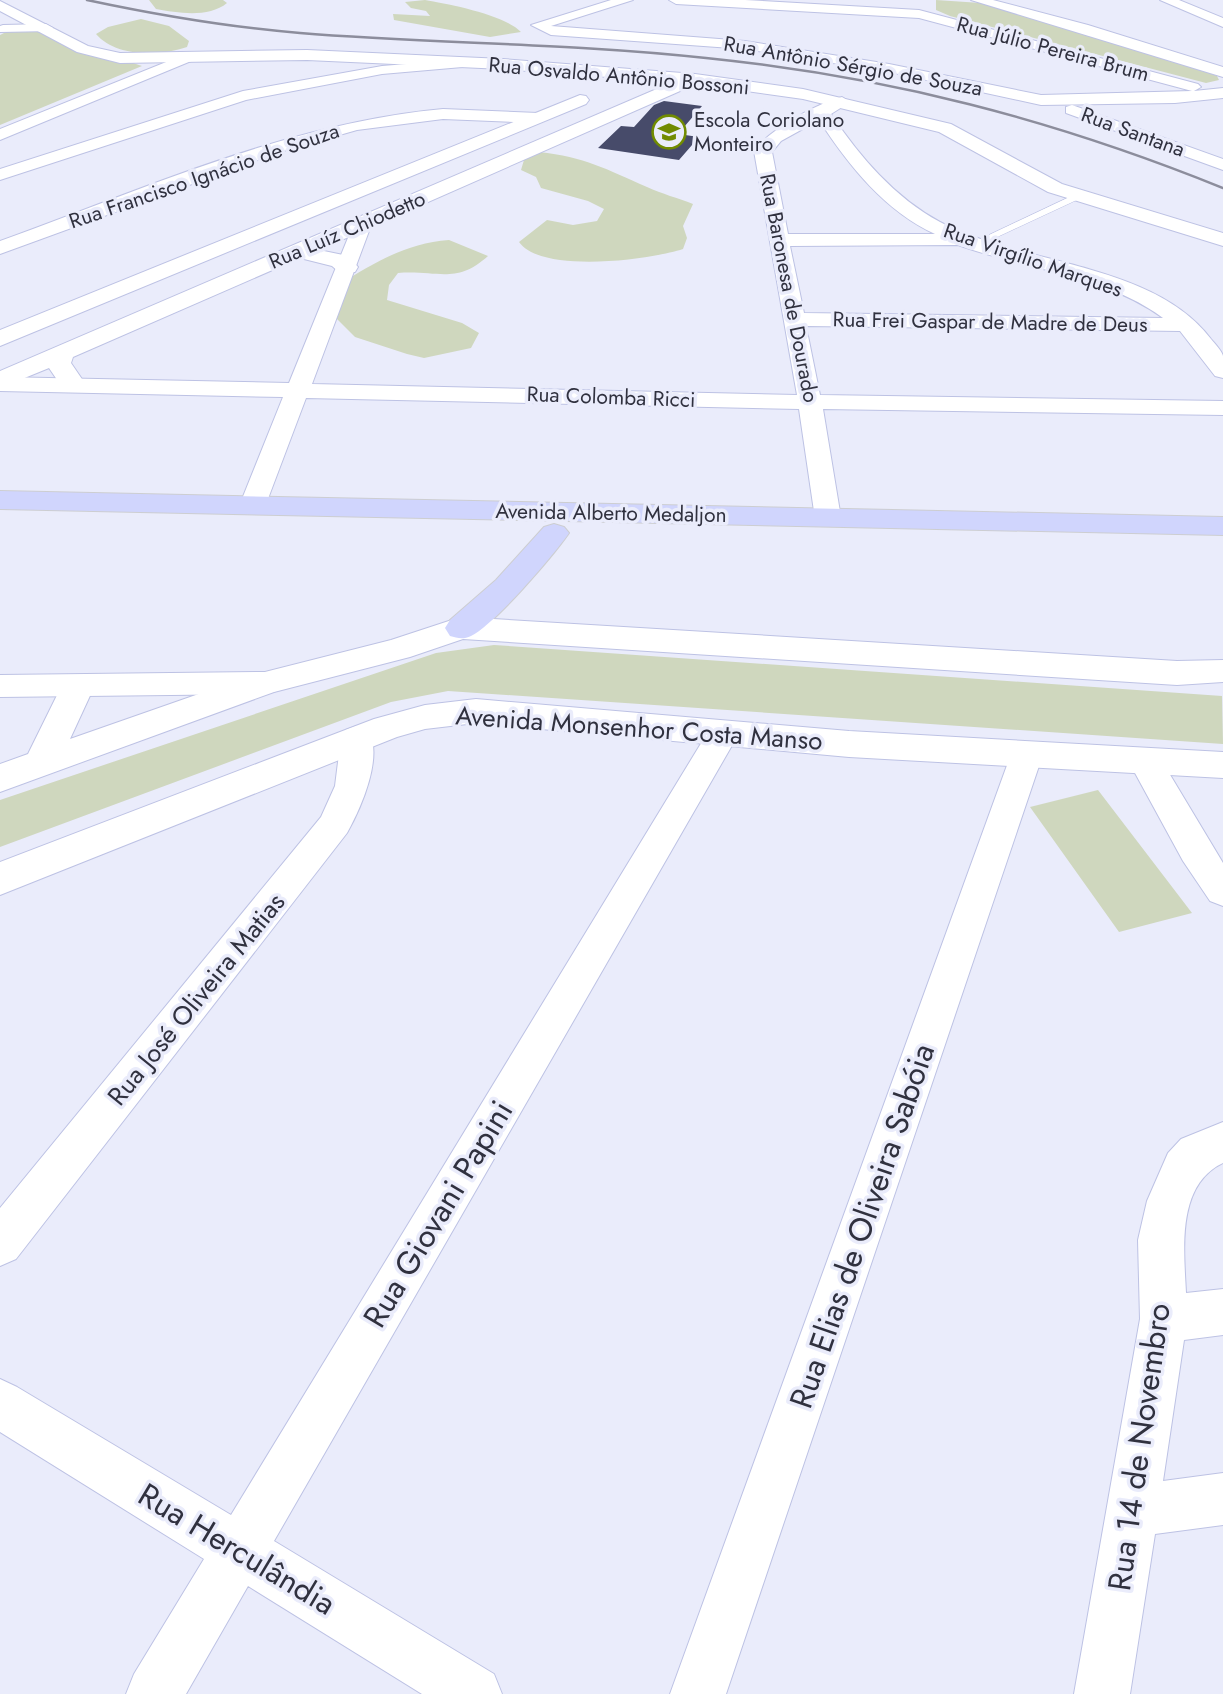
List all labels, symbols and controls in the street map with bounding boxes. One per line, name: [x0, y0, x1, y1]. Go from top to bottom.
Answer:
street label: Rua Júlio Pereira Brum: [953, 9, 1153, 89]
street label: Rua Antônio Sérgio de Souza: [721, 28, 985, 104]
street label: Rua Osvaldo Antônio Bossoni: [487, 50, 751, 102]
street label: Rua Santana: [1077, 99, 1189, 165]
place label: Escola Coriolano Monteiro: [694, 105, 844, 159]
school or university icon: Escola Coriolano Monteiro: [650, 113, 688, 151]
street label: Rua Francisco Ignácio de Souza: [65, 116, 343, 236]
street label: Rua Baronesa de Dourado: [752, 171, 826, 405]
street label: Rua Luíz Chiodetto: [264, 184, 430, 276]
street label: Rua Virgílio Marques: [940, 215, 1126, 305]
street label: Rua Frei Gaspar de Madre de Deus: [832, 304, 1148, 340]
street label: Rua Colomba Ricci: [526, 379, 696, 415]
street label: Avenida Alberto Medaljon: [495, 496, 727, 530]
street label: Avenida Monsenhor Costa Manso: [454, 696, 824, 760]
street label: Rua José Oliveira Matias: [98, 885, 294, 1113]
street label: Rua Elias de Oliveira Sabóia: [778, 1037, 946, 1415]
street label: Rua Giovani Papini: [352, 1092, 524, 1336]
street label: Rua 14 de Novembro: [1096, 1300, 1182, 1594]
street label: Rua Herculândia: [129, 1472, 345, 1626]

